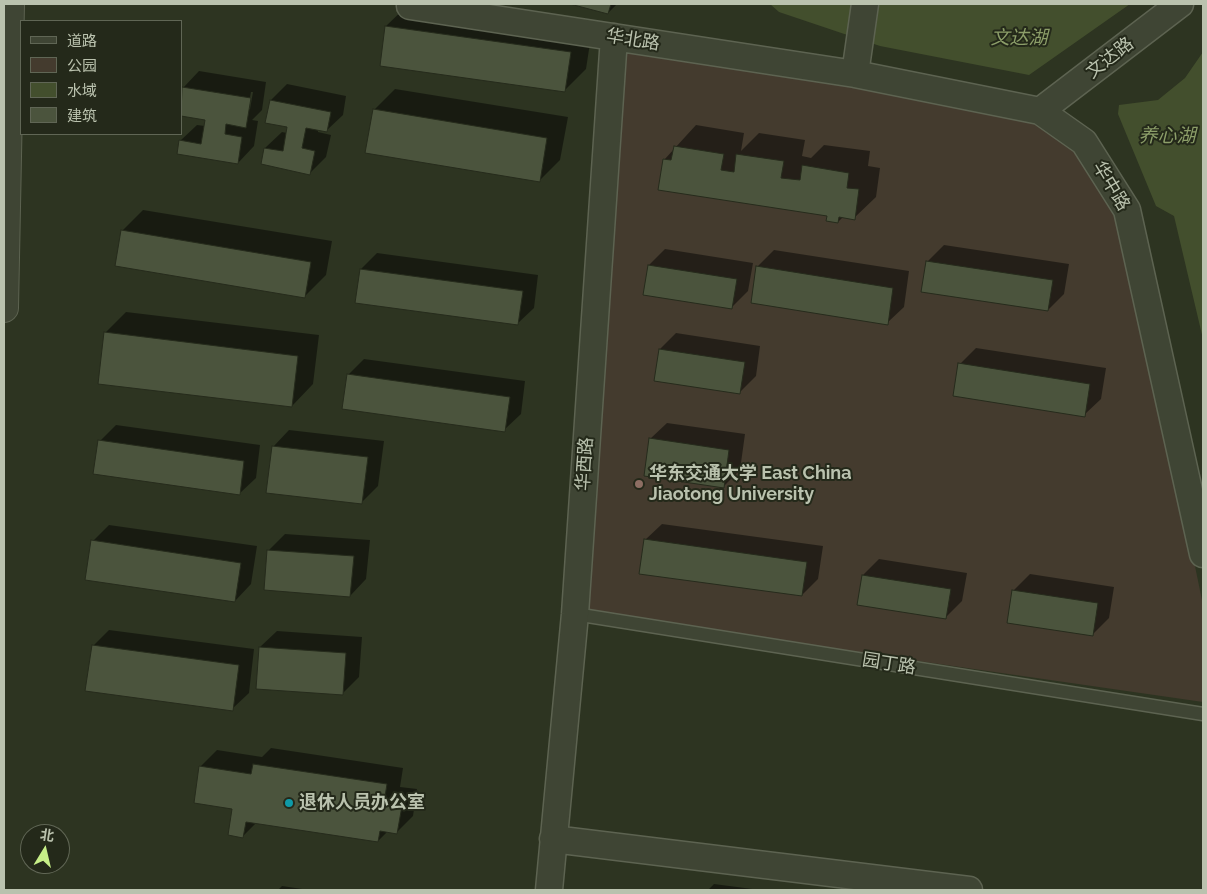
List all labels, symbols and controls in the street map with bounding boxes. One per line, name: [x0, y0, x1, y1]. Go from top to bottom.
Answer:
legend: [20, 20, 182, 135]
street label: 华北路: [605, 25, 661, 55]
water label: 文达湖: [991, 27, 1047, 49]
text: 道路: [67, 32, 97, 50]
street label: 文达路: [1082, 33, 1138, 83]
text: 公园: [67, 57, 97, 75]
text: 水域: [67, 82, 97, 100]
text: 建筑: [67, 107, 97, 125]
water label: 养心湖: [1139, 125, 1195, 147]
street label: 华中路: [1088, 157, 1134, 215]
street label: 华西路: [572, 436, 598, 492]
place label: 华东交通大学 East China Jiaotong University: [649, 463, 852, 506]
marker: 华东交通大学 East China Jiaotong University: [633, 478, 645, 490]
street label: 园丁路: [861, 649, 917, 679]
place label: 退休人员办公室: [299, 792, 425, 814]
marker: 退休人员办公室: [283, 797, 295, 809]
north arrow: [20, 824, 70, 874]
text: 北: [39, 826, 55, 844]

